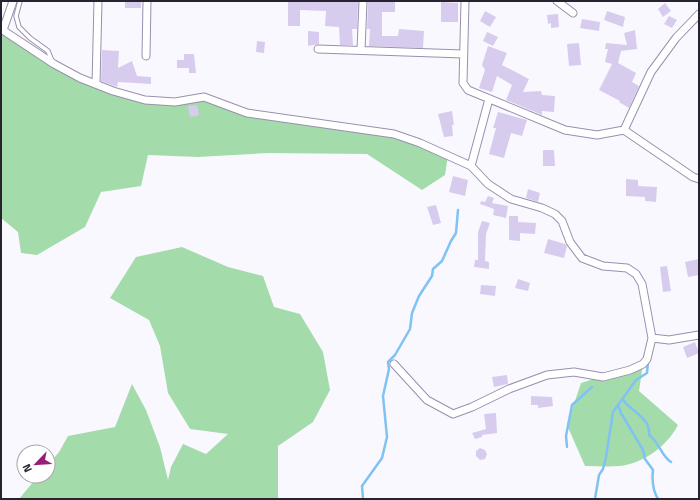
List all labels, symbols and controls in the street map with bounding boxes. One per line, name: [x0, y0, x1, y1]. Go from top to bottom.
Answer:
north arrow: [16, 444, 56, 484]
text: N: [18, 461, 36, 475]

